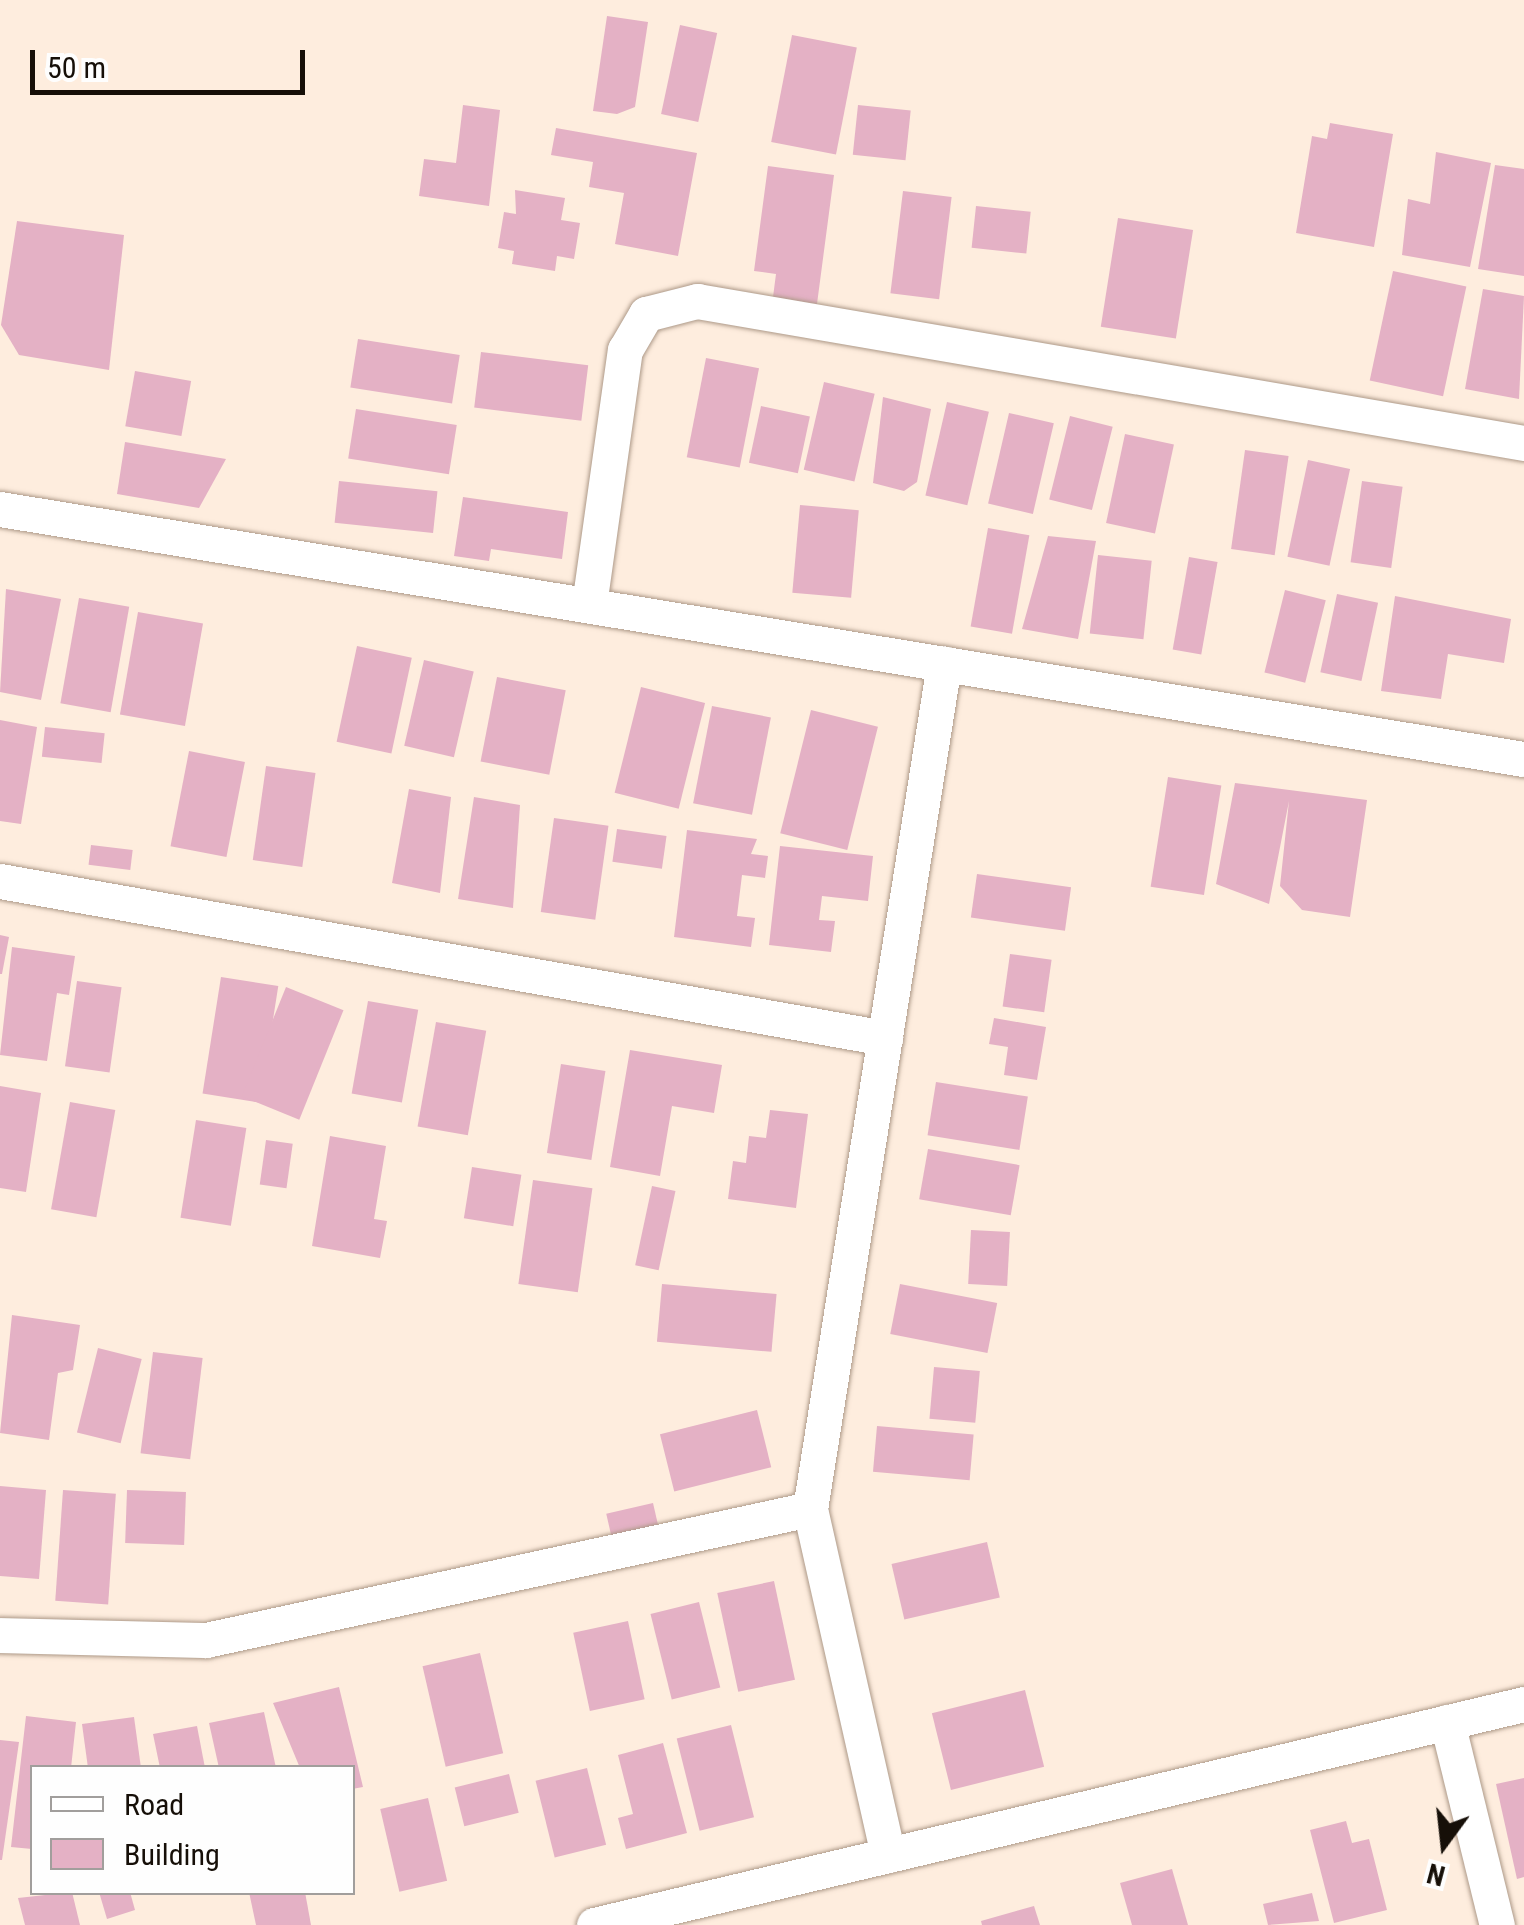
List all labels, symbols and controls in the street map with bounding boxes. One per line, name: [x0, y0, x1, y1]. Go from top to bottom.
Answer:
scale bar: [35, 30, 310, 92]
text: 50 m: [47, 50, 106, 85]
legend: [30, 1765, 355, 1895]
text: Road: [124, 1787, 184, 1822]
north arrow: [1394, 1795, 1494, 1895]
text: Building: [124, 1837, 220, 1872]
text: N: [1424, 1856, 1449, 1893]

